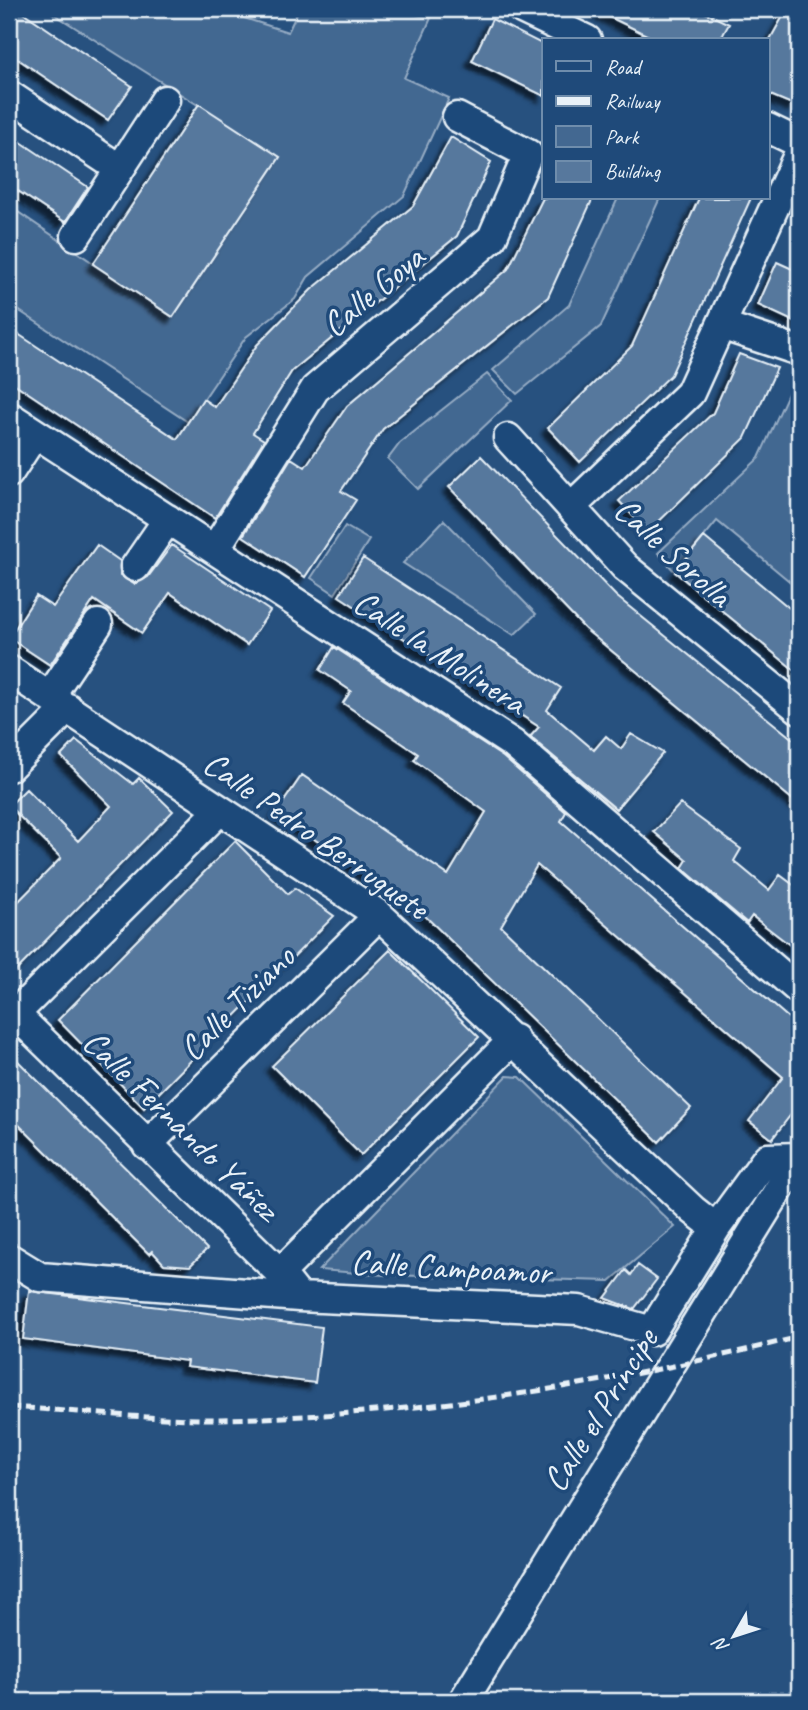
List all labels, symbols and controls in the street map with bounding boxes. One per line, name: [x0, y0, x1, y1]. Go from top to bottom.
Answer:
legend: [542, 38, 770, 200]
text: Road: [605, 54, 644, 80]
text: Railway: [605, 88, 661, 114]
text: Park: [605, 124, 640, 150]
text: Building: [605, 158, 662, 184]
street label: Calle Goya: [312, 233, 436, 347]
street label: Calle Sorolla: [605, 487, 743, 618]
street label: Calle la Molinera: [345, 579, 537, 726]
street label: Calle Pedro Berruguete: [195, 741, 440, 931]
street label: Calle Tiziano: [170, 934, 306, 1070]
street label: Calle Fernando Yáñez: [73, 1020, 292, 1233]
street label: Calle Campoamor: [350, 1239, 555, 1295]
street label: Calle el Príncipe: [532, 1318, 669, 1500]
north arrow: [700, 1602, 770, 1672]
text: N: [707, 1631, 735, 1658]

